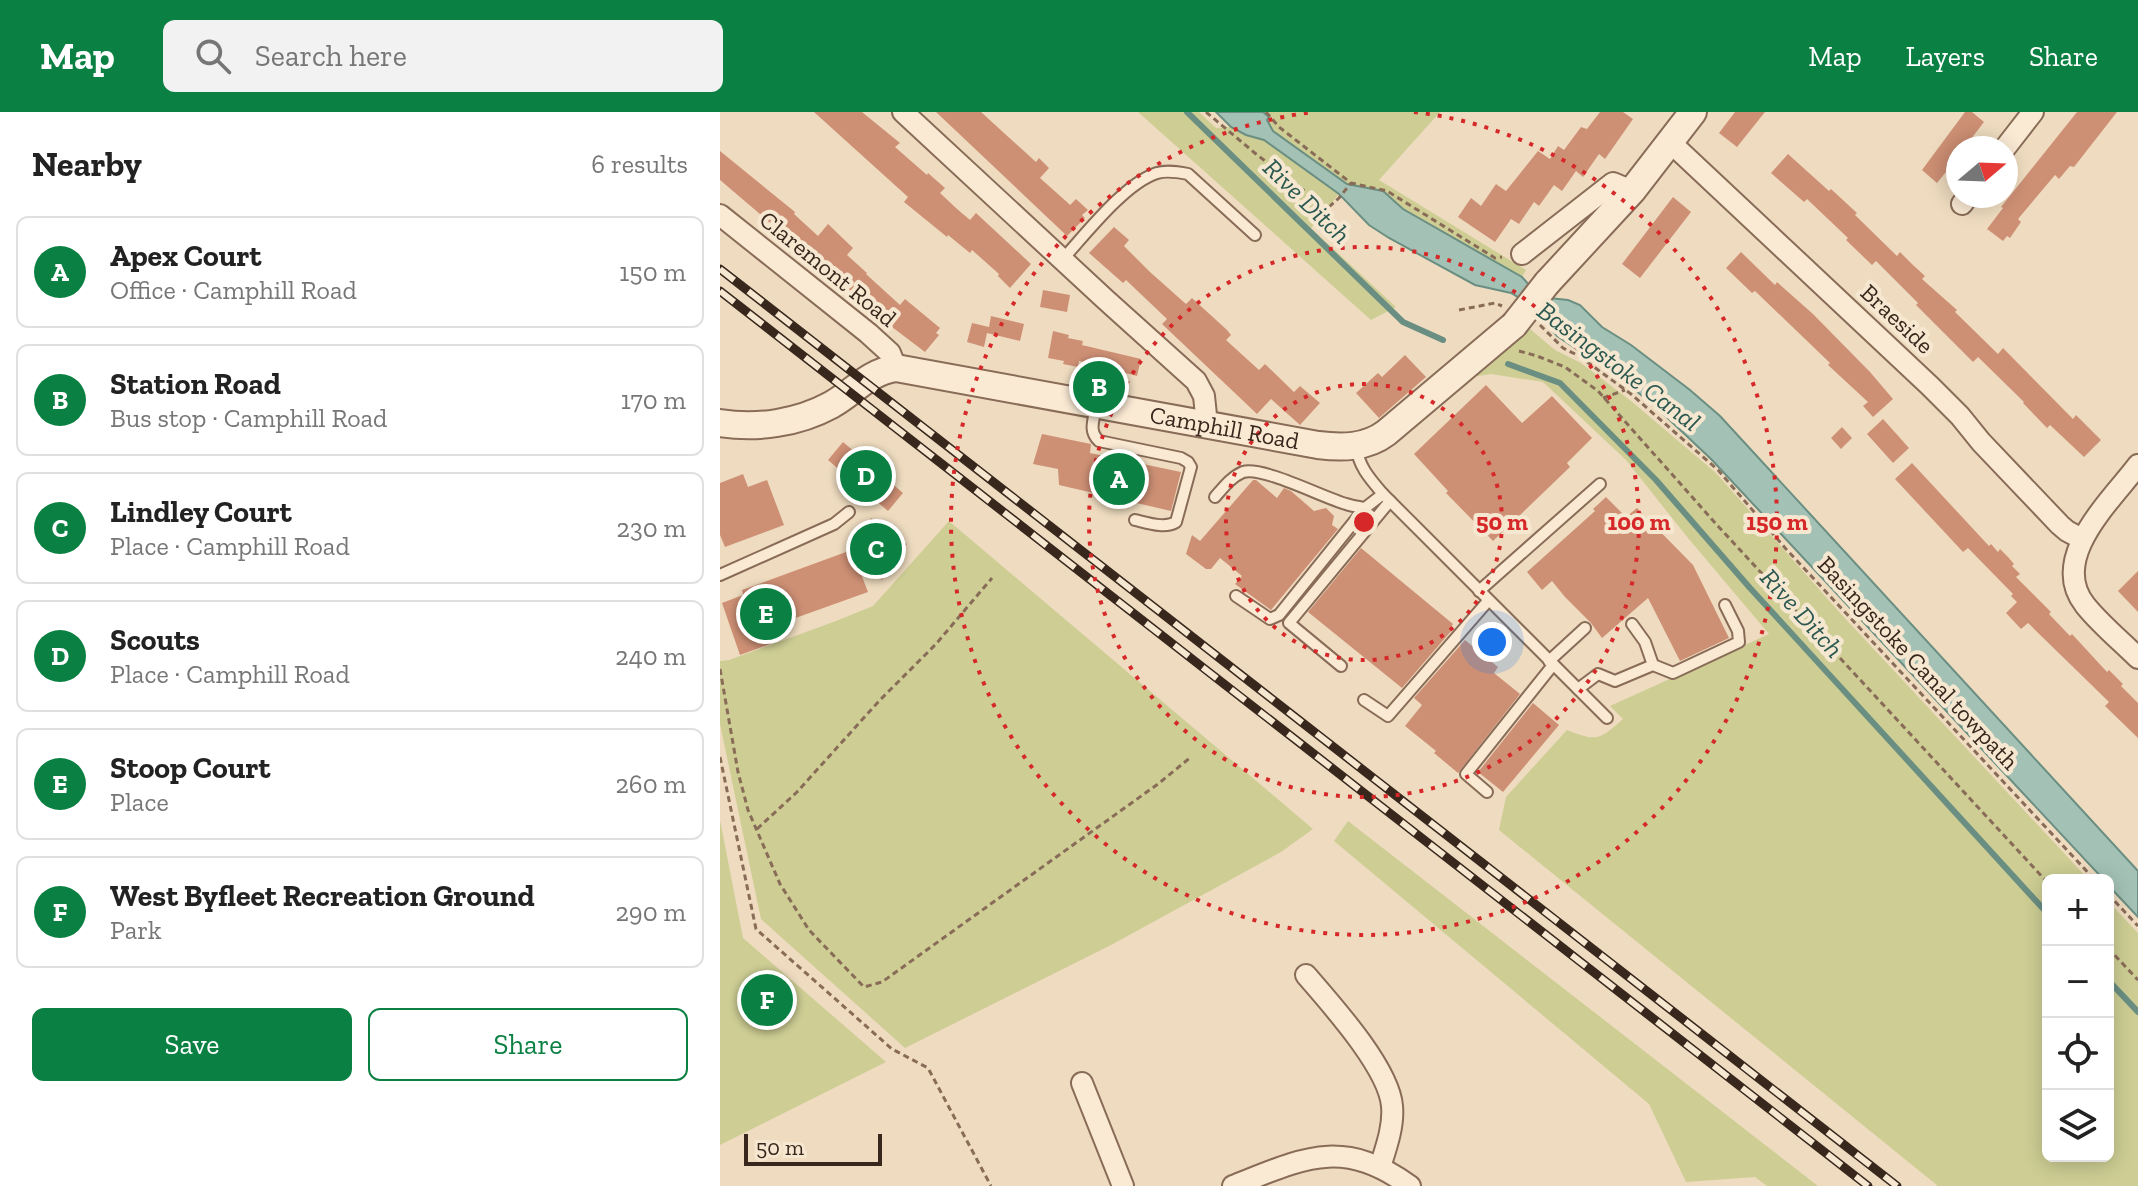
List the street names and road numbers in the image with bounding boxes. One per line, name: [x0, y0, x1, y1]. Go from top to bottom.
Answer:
street label: Claremont Road: [754, 205, 903, 333]
street label: Braeside: [1855, 278, 1940, 360]
street label: Camphill Road: [1148, 400, 1302, 455]
street label: Basingstoke Canal towpath: [1812, 550, 2025, 776]

